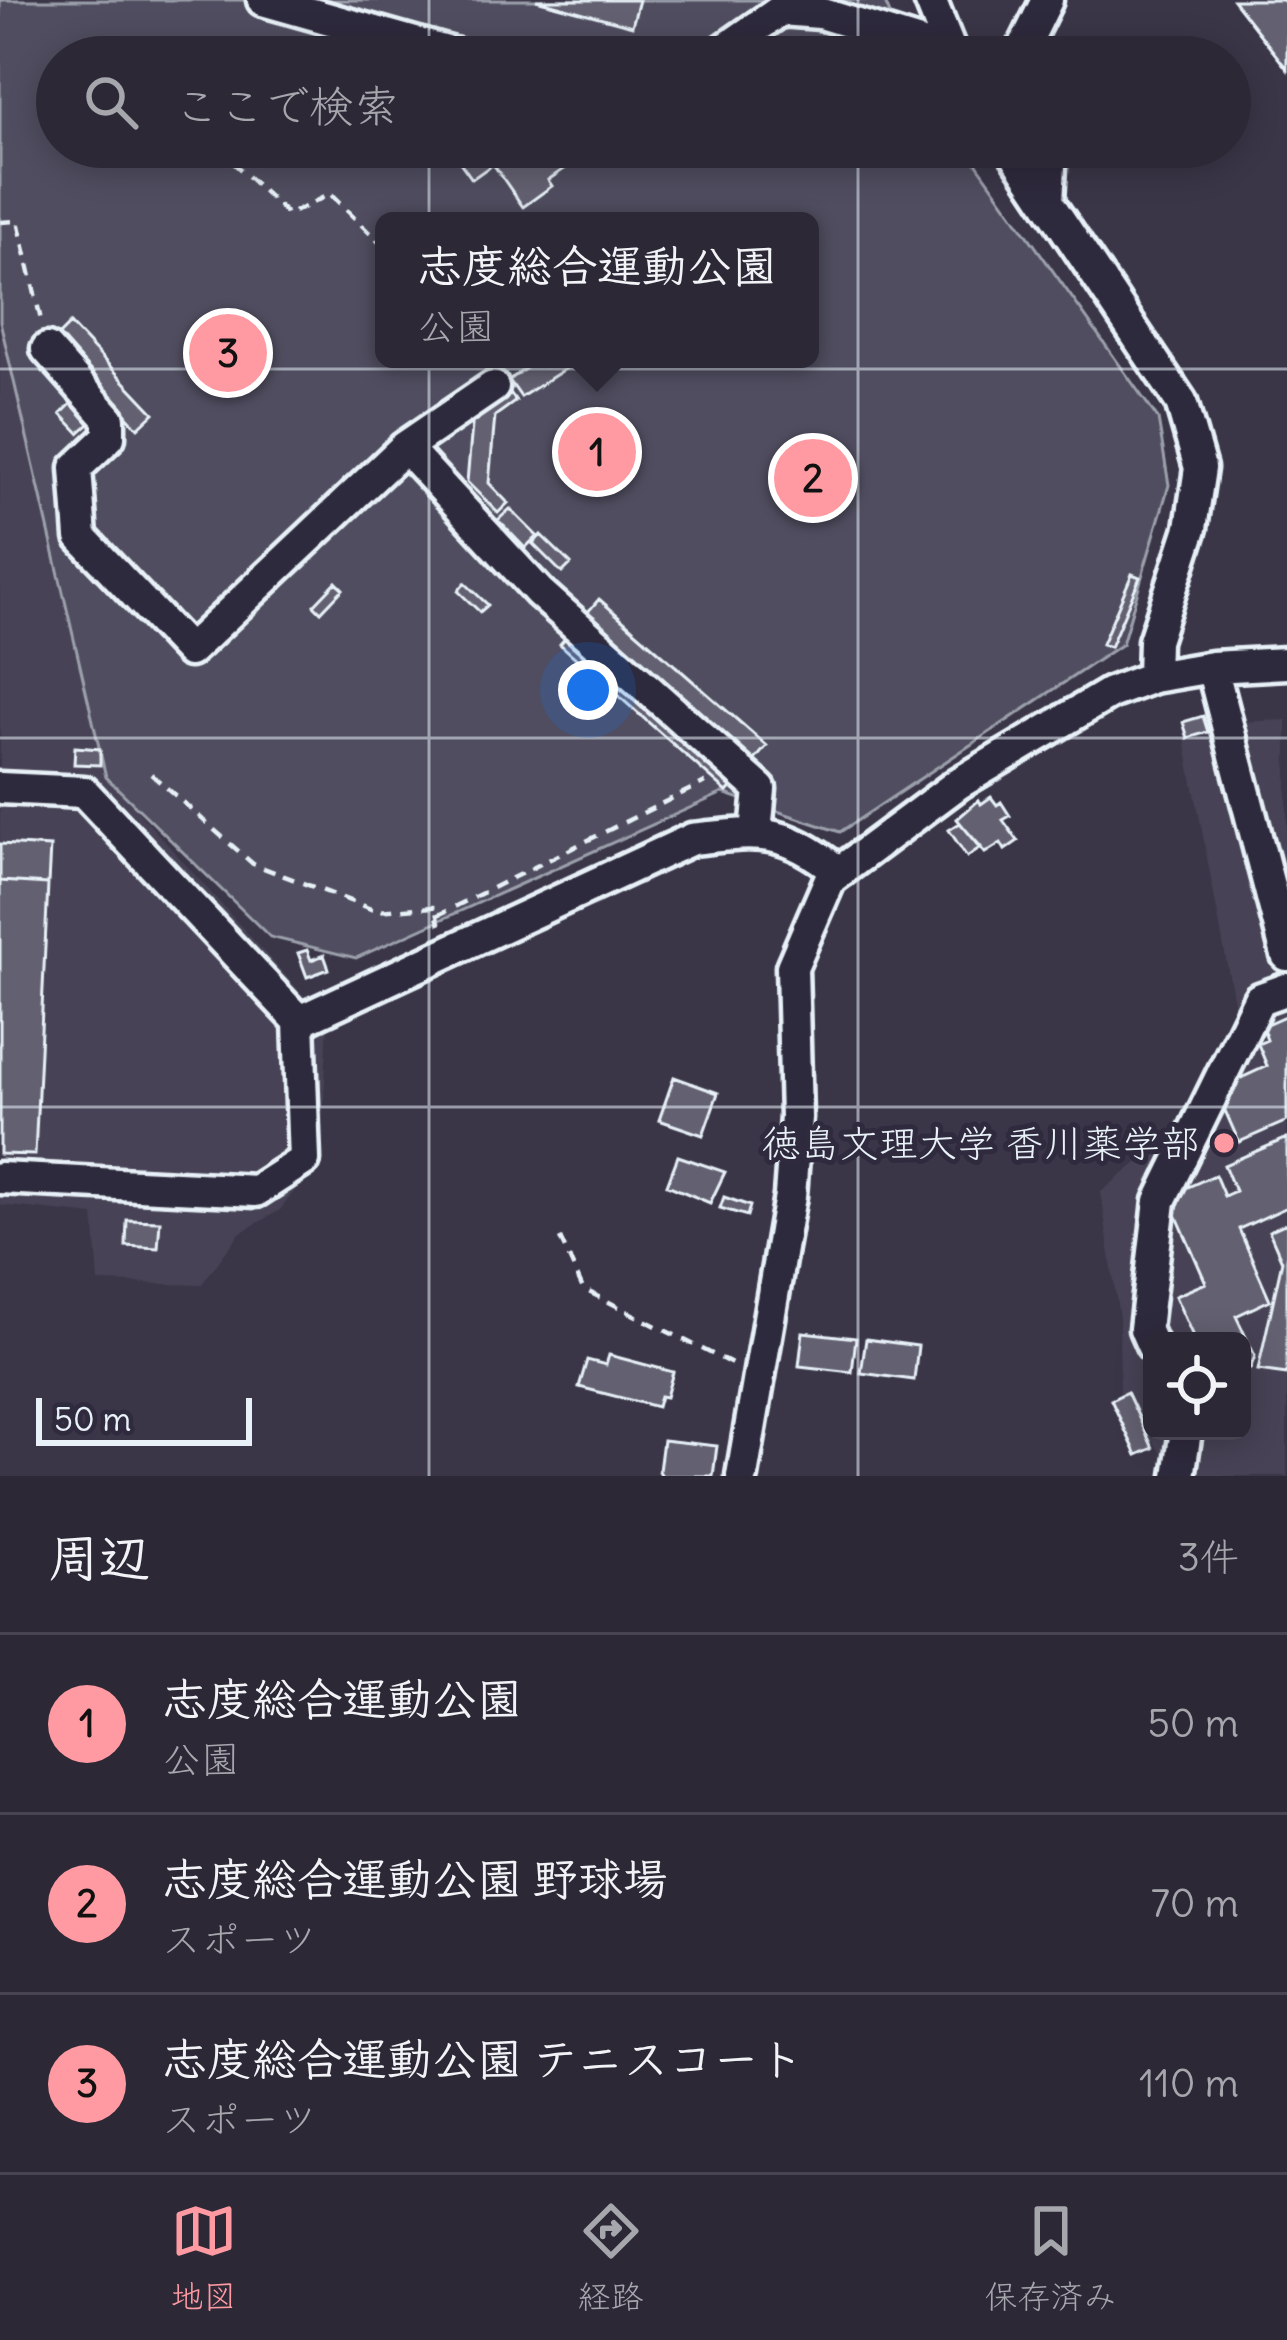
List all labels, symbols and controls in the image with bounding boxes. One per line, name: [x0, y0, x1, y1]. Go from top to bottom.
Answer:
search box: [36, 36, 1251, 168]
icon: search: [78, 69, 144, 135]
text: ここで検索: [174, 78, 399, 134]
popup: [375, 212, 819, 368]
text: 志度総合運動公園: [417, 238, 777, 294]
text: 公園: [417, 302, 495, 351]
pin: 3: [189, 308, 267, 398]
pin: 1: [558, 407, 636, 497]
pin: 2: [774, 433, 852, 523]
your location: [558, 660, 618, 720]
place label: 徳島文理大学 香川薬学部: [762, 1119, 1200, 1168]
marker: 徳島文理大学 香川薬学部: [1211, 1130, 1237, 1156]
map controls: [1143, 1332, 1251, 1440]
button: locate: [1143, 1332, 1251, 1440]
scale bar: [36, 1392, 252, 1445]
text: 50 m: [54, 1398, 131, 1440]
text: 周辺: [48, 1526, 150, 1590]
text: 3件: [1178, 1533, 1239, 1582]
text: 志度総合運動公園: [162, 1671, 522, 1727]
text: 1: [79, 1699, 95, 1748]
text: 50 m: [1147, 1699, 1239, 1748]
text: 公園: [162, 1735, 240, 1784]
text: 志度総合運動公園 野球場: [162, 1851, 668, 1907]
text: 2: [76, 1879, 98, 1928]
text: 70 m: [1151, 1879, 1239, 1928]
text: スポーツ: [162, 1915, 317, 1964]
text: 志度総合運動公園 テニスコート: [162, 2031, 804, 2087]
text: 3: [76, 2059, 98, 2108]
text: 110 m: [1139, 2059, 1239, 2108]
text: スポーツ: [162, 2095, 317, 2144]
tab: 地図: [171, 2198, 237, 2318]
tab: 経路: [578, 2198, 644, 2318]
tab: 保存済み: [985, 2198, 1117, 2318]

